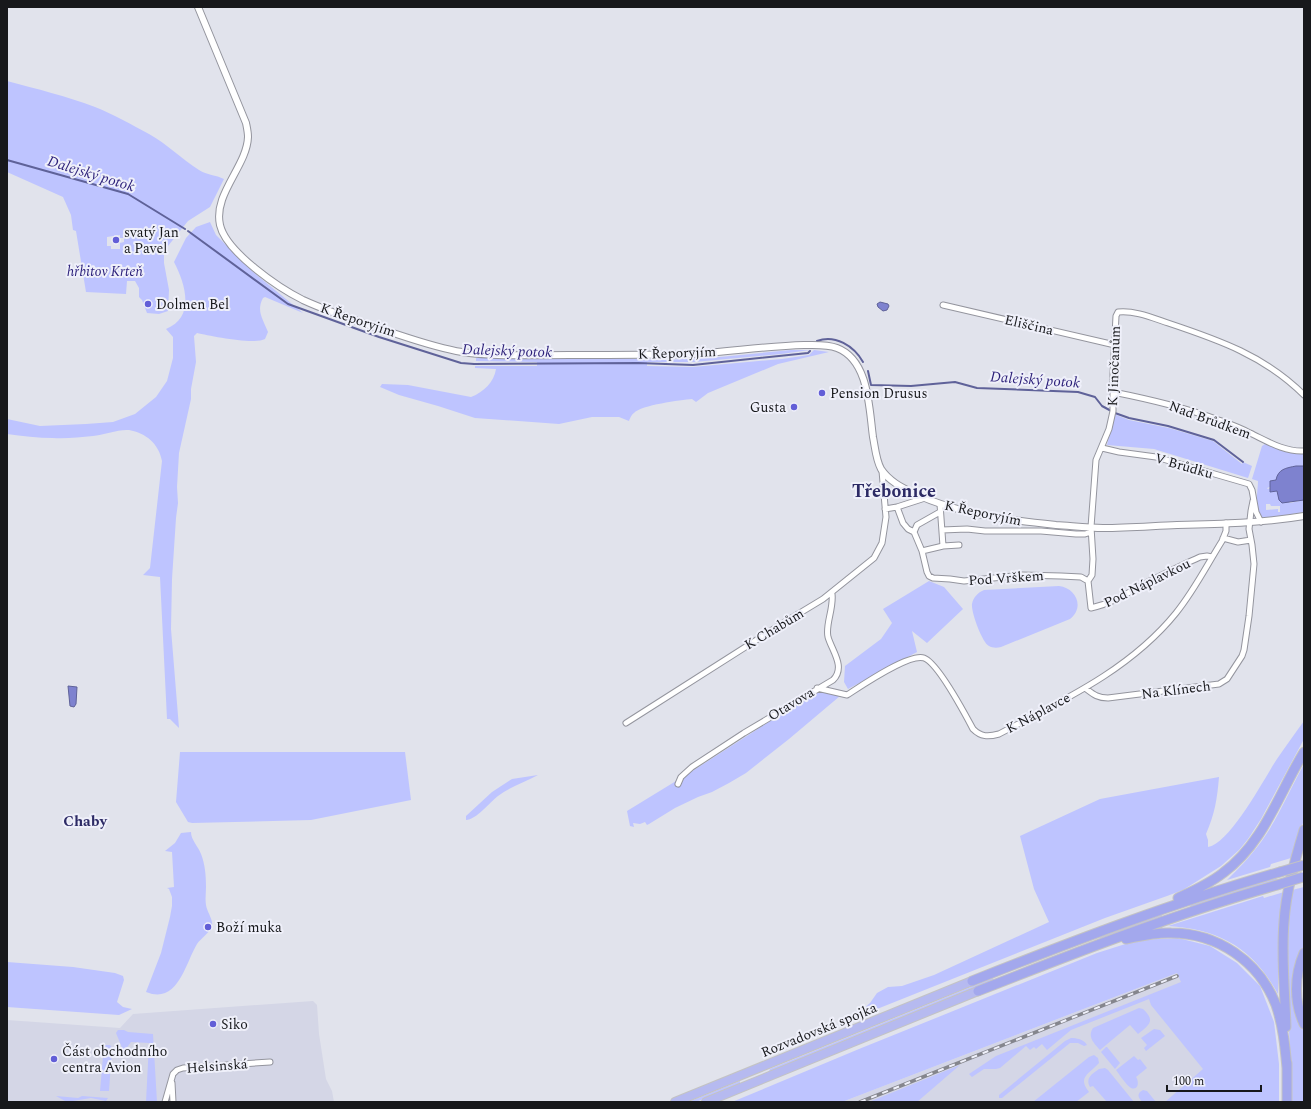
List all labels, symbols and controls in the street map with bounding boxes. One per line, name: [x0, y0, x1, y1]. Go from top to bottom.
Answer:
water label: Dalejský potok: [44, 150, 138, 198]
place label: svatý Jan a Pavel: [124, 222, 179, 259]
marker: svatý Jan a Pavel: [111, 235, 121, 245]
park label: hřbitov Krteň: [67, 261, 143, 282]
place label: Dolmen Bel: [156, 294, 229, 315]
street label: K Řeporyjím: [318, 297, 398, 343]
marker: Dolmen Bel: [143, 299, 153, 309]
street label: Eliščina: [1002, 309, 1056, 341]
street label: K Jinočanům: [1102, 325, 1126, 407]
water label: Dalejský potok: [461, 338, 553, 364]
street label: K Řeporyjím: [638, 341, 716, 365]
water label: Dalejský potok: [989, 365, 1081, 395]
place label: Pension Drusus: [830, 383, 927, 404]
marker: Pension Drusus: [817, 388, 827, 398]
street label: Nad Brůdkem: [1166, 395, 1254, 445]
place label: Gusta: [750, 397, 786, 418]
marker: Gusta: [789, 402, 799, 412]
street label: V Brůdku: [1152, 448, 1216, 484]
district label: Třebonice: [852, 478, 936, 505]
street label: K Řeporyjím: [943, 495, 1023, 531]
street label: Pod Náplavkou: [1100, 553, 1194, 613]
street label: Pod Vrškem: [968, 565, 1044, 591]
street label: K Chabům: [740, 603, 808, 655]
street label: Na Klínech: [1140, 675, 1212, 705]
street label: Otavova: [764, 682, 818, 726]
street label: K Náplavce: [1002, 687, 1074, 739]
district label: Chaby: [63, 810, 108, 833]
place label: Boží muka: [216, 917, 282, 938]
marker: Boží muka: [203, 922, 213, 932]
street label: Rozvadovská spojka: [758, 997, 880, 1063]
place label: Siko: [221, 1014, 248, 1035]
marker: Siko: [208, 1019, 218, 1029]
place label: Část obchodního centra Avion: [62, 1041, 167, 1078]
street label: Helsinská: [186, 1053, 248, 1079]
marker: Část obchodního centra Avion: [49, 1054, 59, 1064]
scale bar: [1167, 1067, 1261, 1093]
text: 100 m: [1173, 1072, 1204, 1091]

